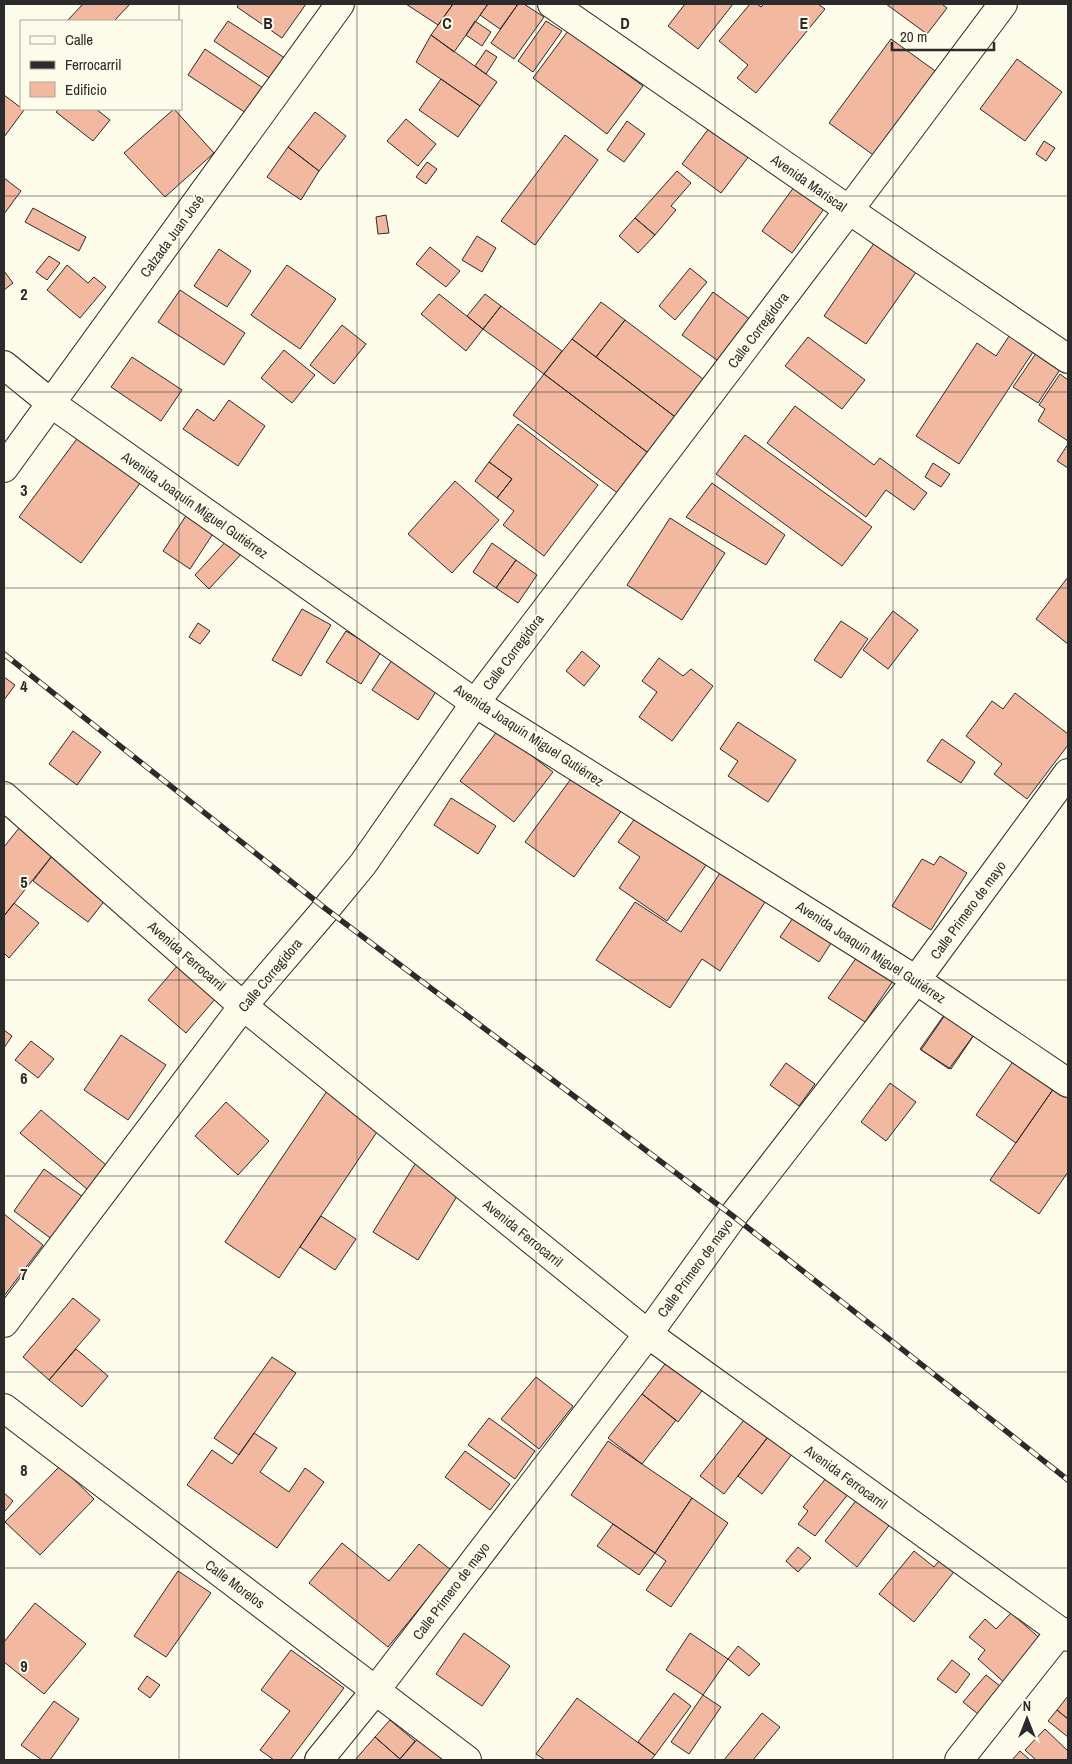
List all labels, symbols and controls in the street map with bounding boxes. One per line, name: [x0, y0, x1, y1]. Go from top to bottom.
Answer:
text: B: [263, 12, 273, 34]
text: C: [442, 12, 452, 34]
text: D: [620, 12, 630, 34]
text: E: [800, 12, 809, 34]
legend: [20, 20, 182, 110]
scale bar: [892, 20, 994, 52]
text: 20 m: [900, 26, 927, 47]
text: Calle: [65, 29, 93, 50]
text: Ferrocarril: [65, 54, 121, 75]
text: Edificio: [65, 79, 107, 100]
street label: Avenida Mariscal: [767, 150, 850, 216]
street label: Calzada Juan José: [136, 191, 208, 281]
text: 2: [20, 283, 28, 305]
street label: Calle Corregidora: [724, 288, 793, 372]
street label: Avenida Joaquín Miguel Gutiérrez: [117, 447, 272, 563]
text: 3: [20, 479, 28, 501]
street label: Calle Corregidora: [479, 610, 548, 694]
text: 4: [20, 675, 28, 697]
street label: Avenida Joaquín Miguel Gutiérrez: [450, 679, 607, 790]
street label: Calle Primero de mayo: [926, 857, 1010, 963]
text: 5: [20, 871, 28, 893]
street label: Avenida Joaquín Miguel Gutiérrez: [792, 896, 949, 1007]
street label: Avenida Ferrocarril: [144, 917, 230, 995]
street label: Calle Corregidora: [234, 934, 306, 1015]
text: 6: [20, 1067, 28, 1089]
street label: Avenida Ferrocarril: [479, 1195, 567, 1271]
street label: Calle Primero de mayo: [653, 1215, 737, 1321]
text: 7: [20, 1263, 28, 1285]
street label: Avenida Ferrocarril: [800, 1440, 891, 1513]
text: 8: [20, 1459, 28, 1481]
street label: Calle Primero de mayo: [408, 1539, 494, 1643]
street label: Calle Morelos: [202, 1556, 269, 1612]
text: 9: [20, 1655, 28, 1677]
north arrow: [1002, 1694, 1052, 1744]
text: N: [1023, 1697, 1031, 1715]

